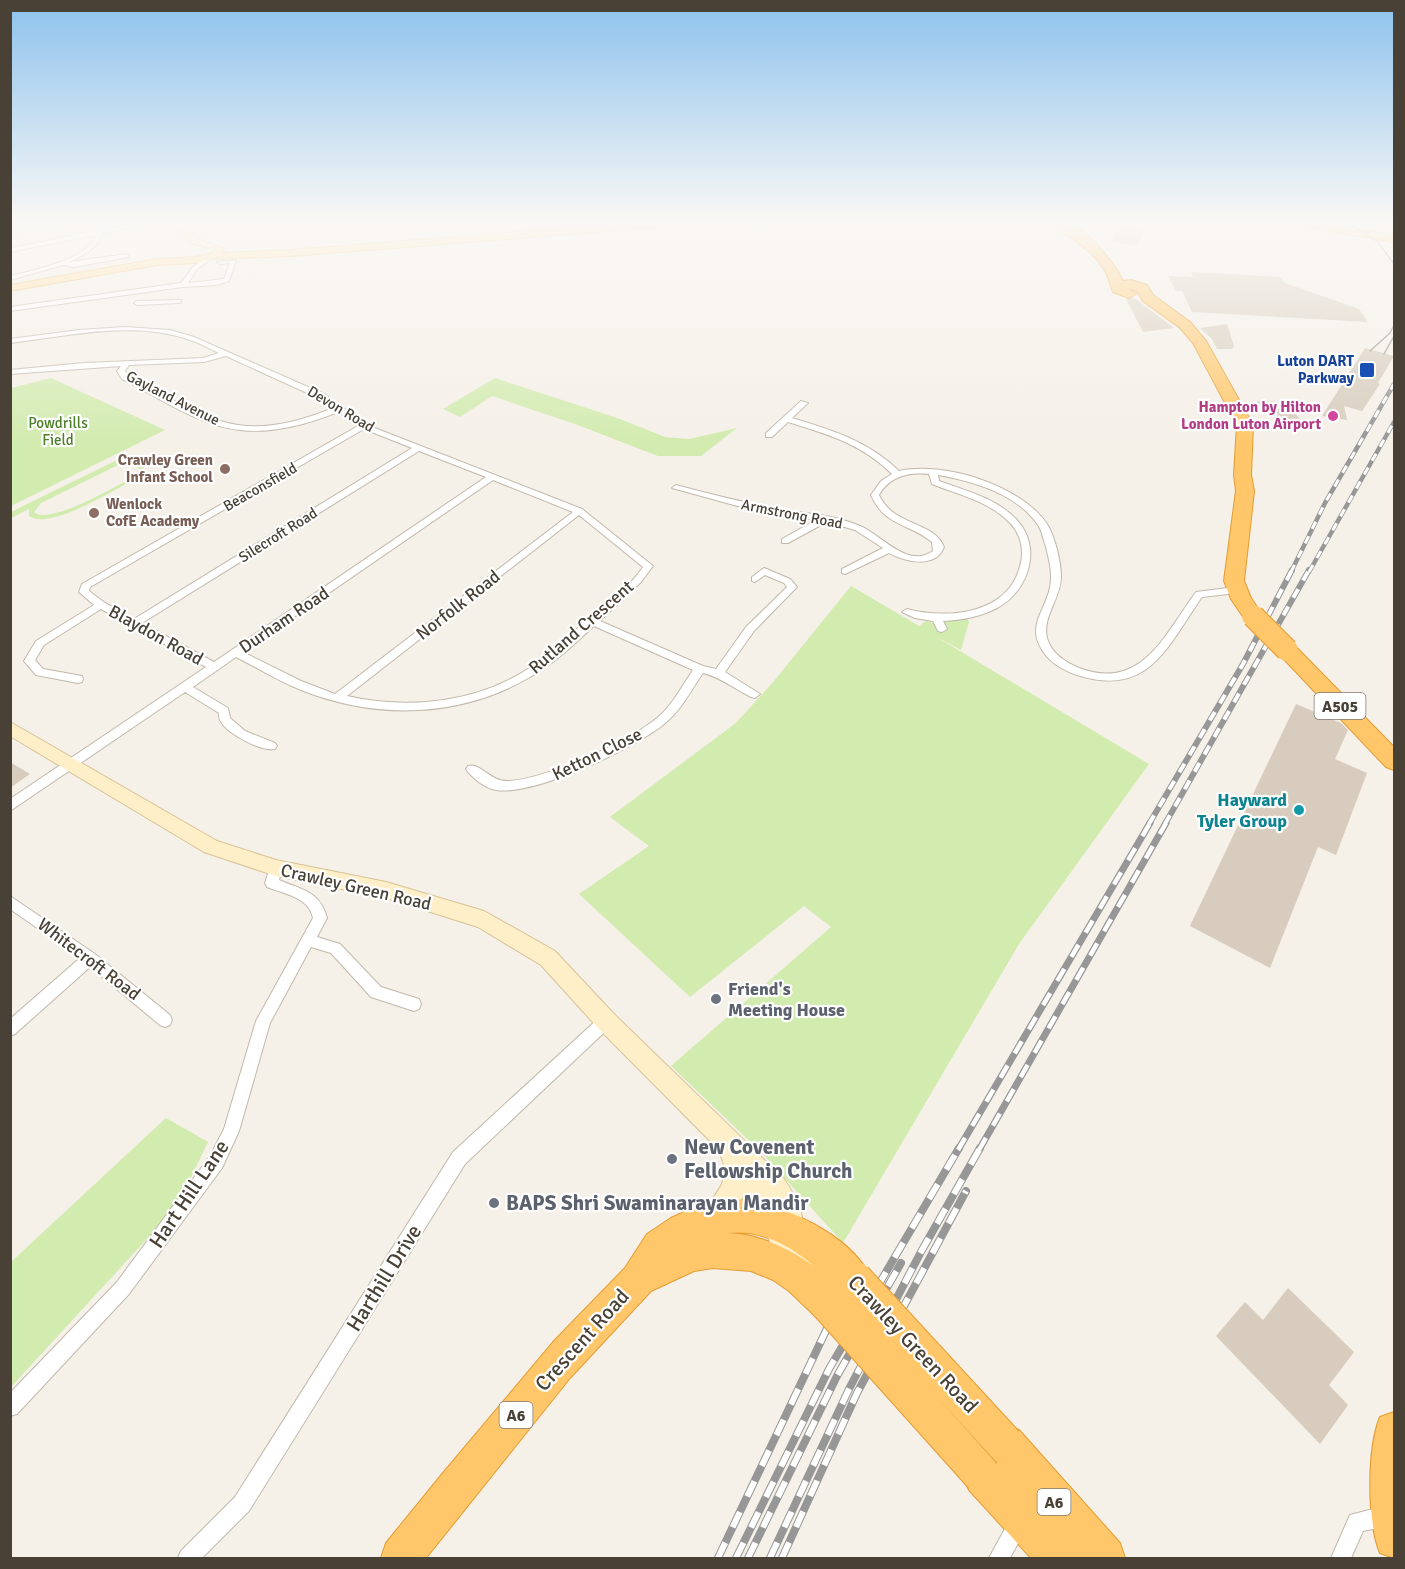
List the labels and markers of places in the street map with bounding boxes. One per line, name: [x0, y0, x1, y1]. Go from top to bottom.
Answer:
place label: Luton DART Parkway: [1277, 352, 1355, 387]
marker: Luton DART Parkway: [1358, 361, 1376, 379]
place label: Hampton by Hilton London Luton Airport: [1181, 398, 1321, 433]
marker: Hampton by Hilton London Luton Airport: [1326, 409, 1340, 423]
place label: Crawley Green Infant School: [118, 451, 213, 486]
marker: Crawley Green Infant School: [218, 462, 232, 476]
place label: Wenlock CofE Academy: [106, 495, 200, 530]
marker: Wenlock CofE Academy: [87, 506, 101, 520]
place label: Hayward Tyler Group: [1197, 789, 1287, 832]
marker: Hayward Tyler Group: [1292, 803, 1306, 817]
place label: Friend's Meeting House: [728, 978, 845, 1021]
marker: Friend's Meeting House: [709, 992, 723, 1006]
place label: New Covenent Fellowship Church: [684, 1134, 853, 1184]
marker: New Covenent Fellowship Church: [665, 1152, 679, 1166]
place label: BAPS Shri Swaminarayan Mandir: [506, 1190, 809, 1216]
marker: BAPS Shri Swaminarayan Mandir: [487, 1196, 501, 1210]

